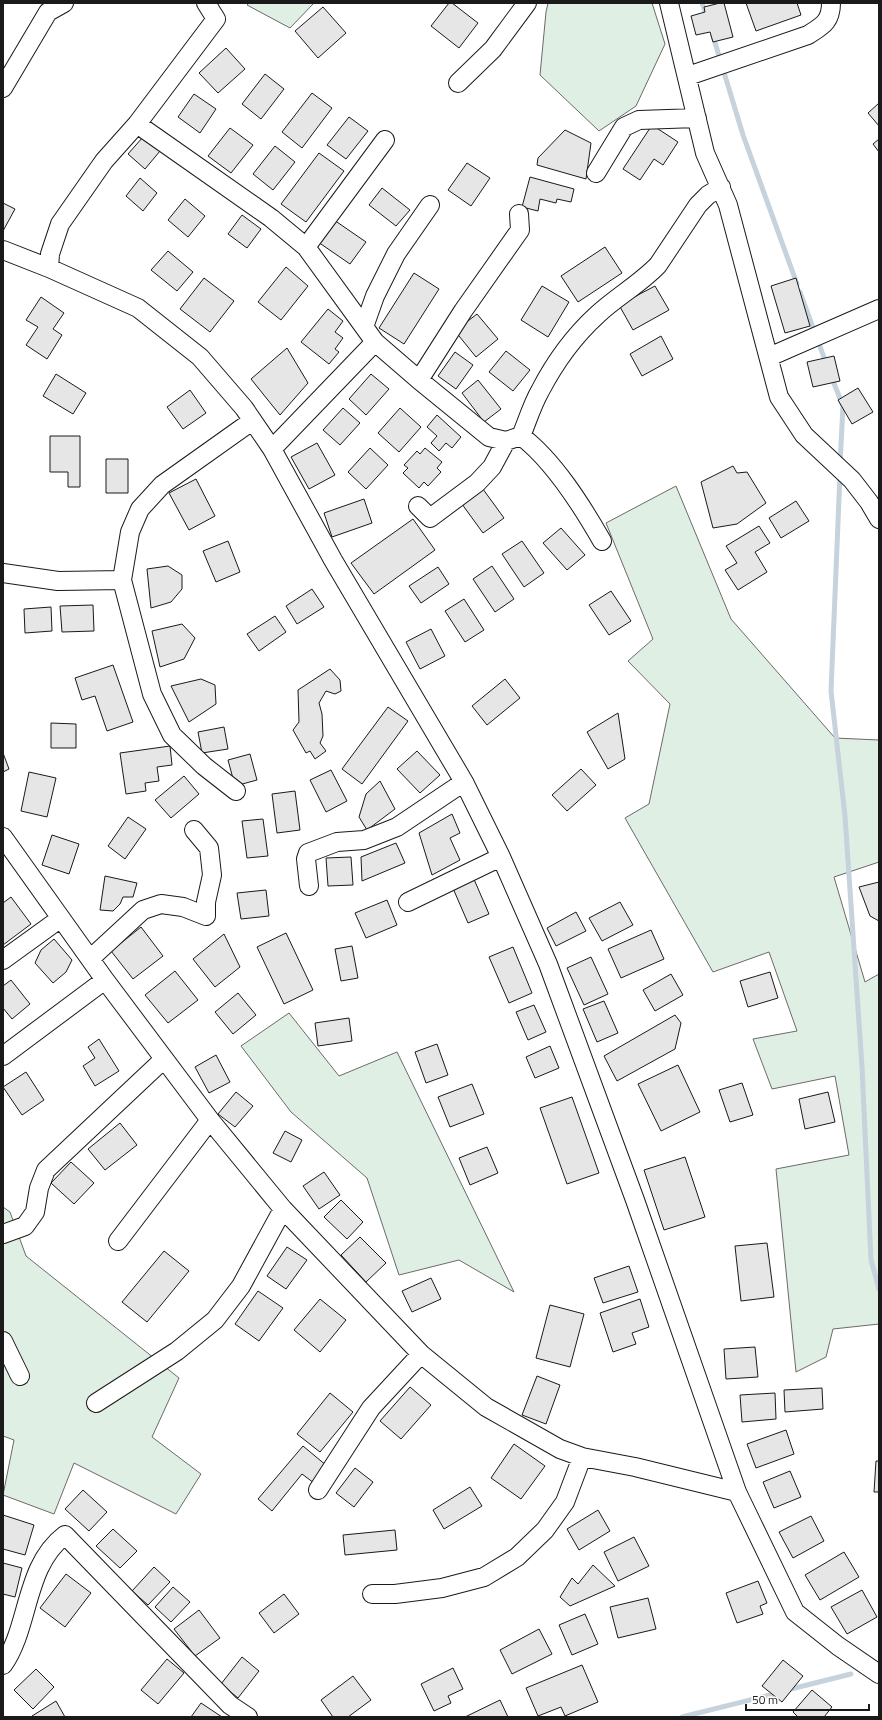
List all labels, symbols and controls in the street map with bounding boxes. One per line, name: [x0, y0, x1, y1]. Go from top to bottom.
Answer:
scale bar: [746, 1686, 869, 1712]
text: 50 m: [752, 1690, 778, 1709]

